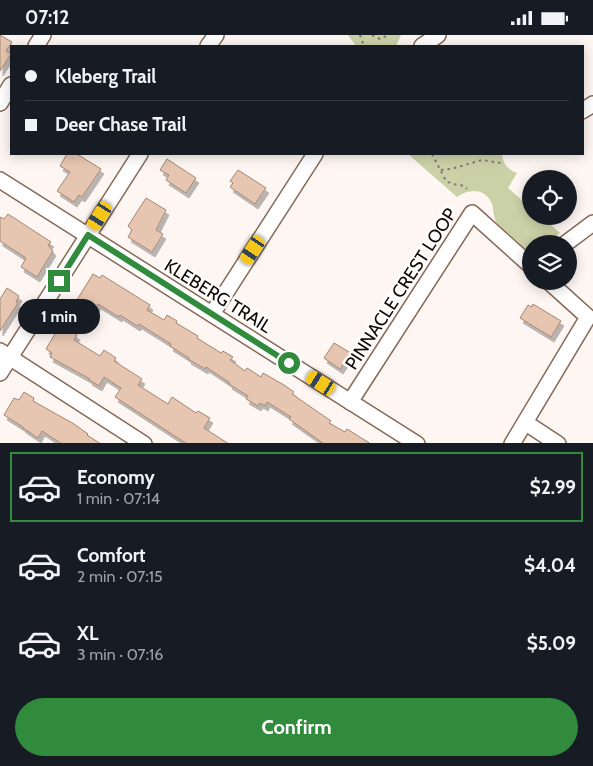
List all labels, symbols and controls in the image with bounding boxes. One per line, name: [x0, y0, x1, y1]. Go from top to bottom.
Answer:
text: 07:12: [25, 6, 69, 29]
text: Kleberg Trail: [55, 65, 156, 88]
text: Deer Chase Trail: [55, 113, 186, 136]
map controls: [522, 170, 577, 290]
button: locate: [522, 170, 577, 225]
car: [85, 199, 114, 233]
street label: PINNACLE CREST LOOP: [341, 204, 461, 374]
car: [238, 233, 267, 267]
button: layers: [522, 235, 577, 290]
street label: KLEBERG TRAIL: [160, 254, 276, 338]
route end: [48, 270, 70, 292]
callout: 1 min: [18, 299, 100, 333]
text: 1 min: [41, 307, 77, 326]
route start: [278, 352, 300, 374]
car: [304, 369, 337, 397]
icon: car: [17, 465, 62, 510]
text: Economy: [77, 466, 155, 489]
text: $2.99: [530, 476, 576, 499]
text: 1 min · 07:14: [77, 489, 160, 508]
icon: car: [17, 543, 62, 588]
text: Comfort: [77, 544, 146, 567]
text: $4.04: [524, 554, 576, 577]
text: 2 min · 07:15: [77, 567, 163, 586]
icon: car: [17, 621, 62, 666]
text: XL: [77, 622, 98, 645]
text: $5.09: [527, 632, 576, 655]
text: 3 min · 07:16: [77, 645, 163, 664]
button: Confirm: [15, 698, 578, 756]

